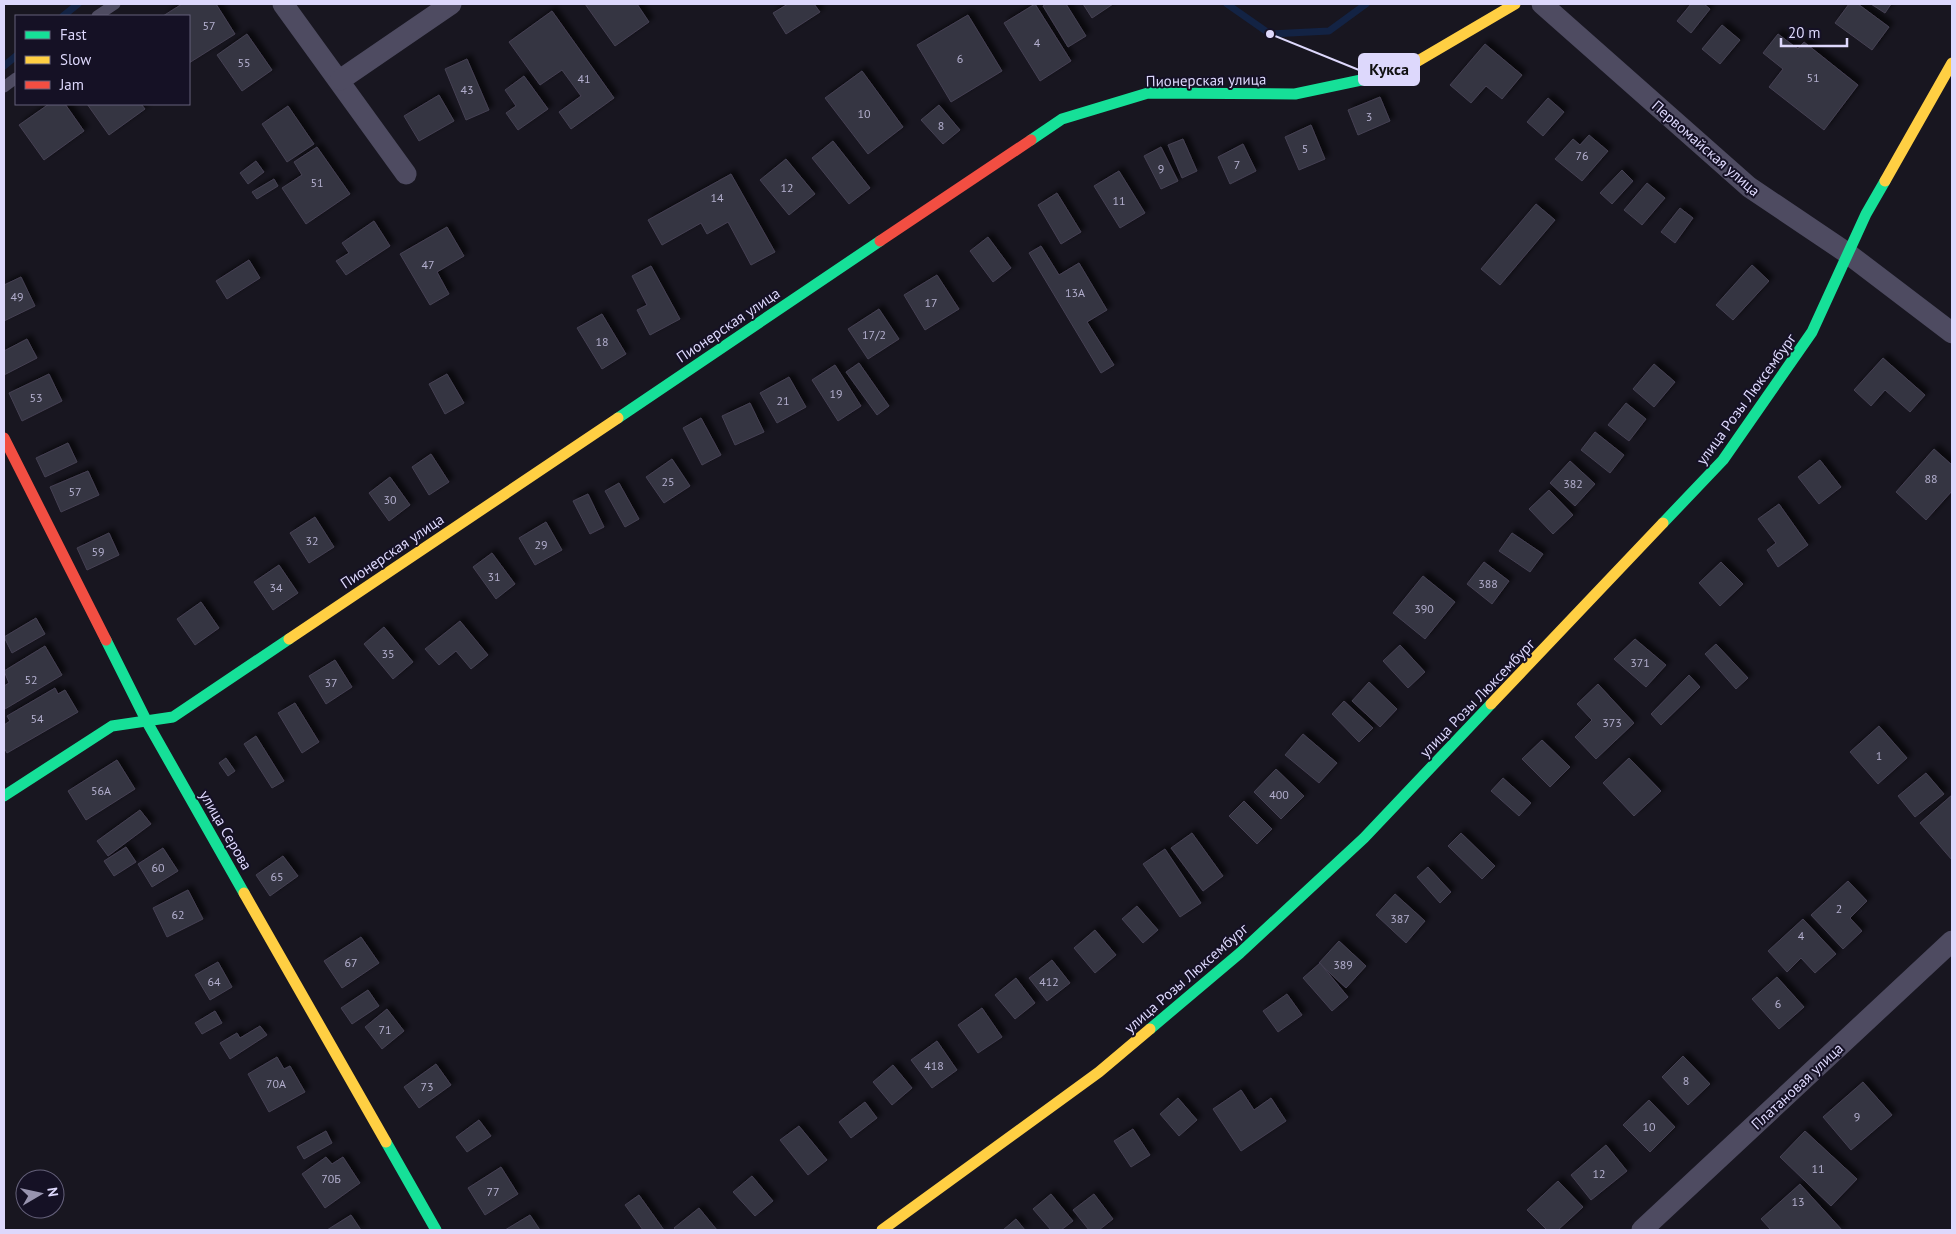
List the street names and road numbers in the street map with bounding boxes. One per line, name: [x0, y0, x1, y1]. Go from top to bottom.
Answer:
street label: Пионерская улица: [1146, 69, 1266, 91]
street label: Первомайская улица: [1648, 96, 1764, 200]
street label: Пионерская улица: [673, 283, 783, 367]
street label: улица Розы Люксембург: [1692, 329, 1800, 468]
street label: Пионерская улица: [337, 509, 447, 593]
street label: улица Розы Люксембург: [1415, 634, 1539, 761]
street label: улица Серова: [196, 787, 256, 873]
street label: улица Розы Люксембург: [1120, 919, 1252, 1037]
street label: Платановая улица: [1747, 1039, 1847, 1133]

